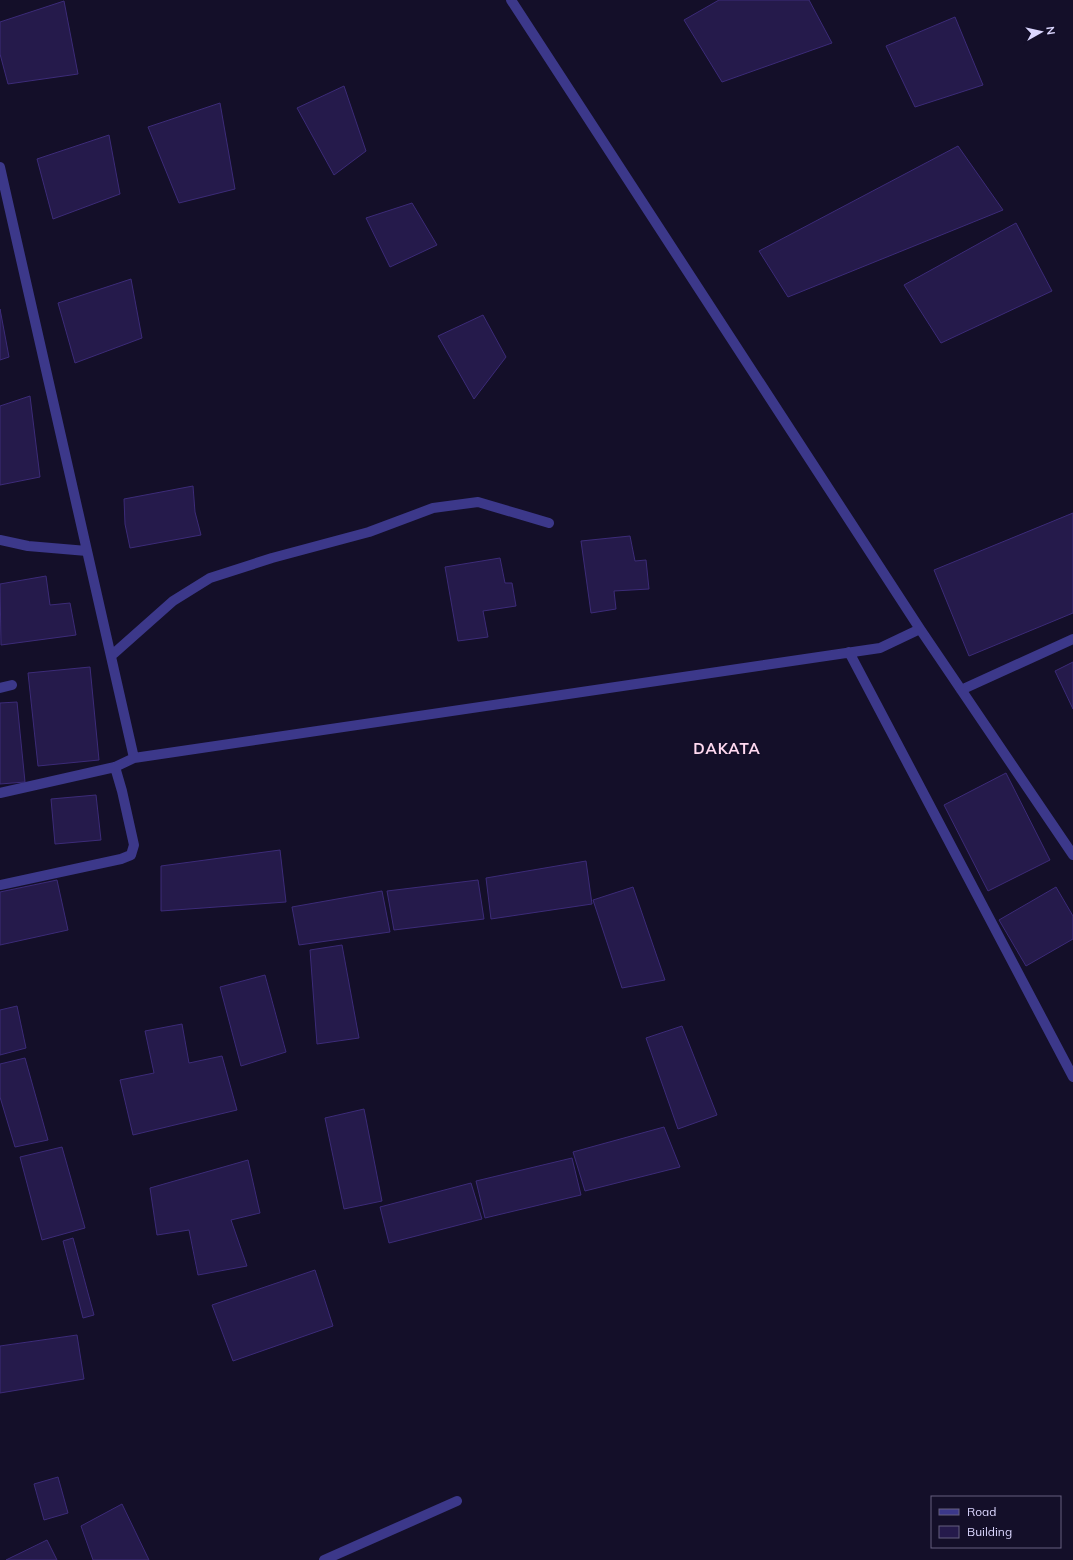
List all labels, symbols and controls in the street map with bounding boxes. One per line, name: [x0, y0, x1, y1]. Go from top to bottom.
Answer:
north arrow: [1021, 12, 1061, 52]
text: N: [1043, 26, 1058, 36]
district label: DAKATA: [693, 739, 761, 758]
legend: [931, 1496, 1061, 1548]
text: Road: [967, 1504, 996, 1519]
text: Building: [967, 1524, 1012, 1539]

